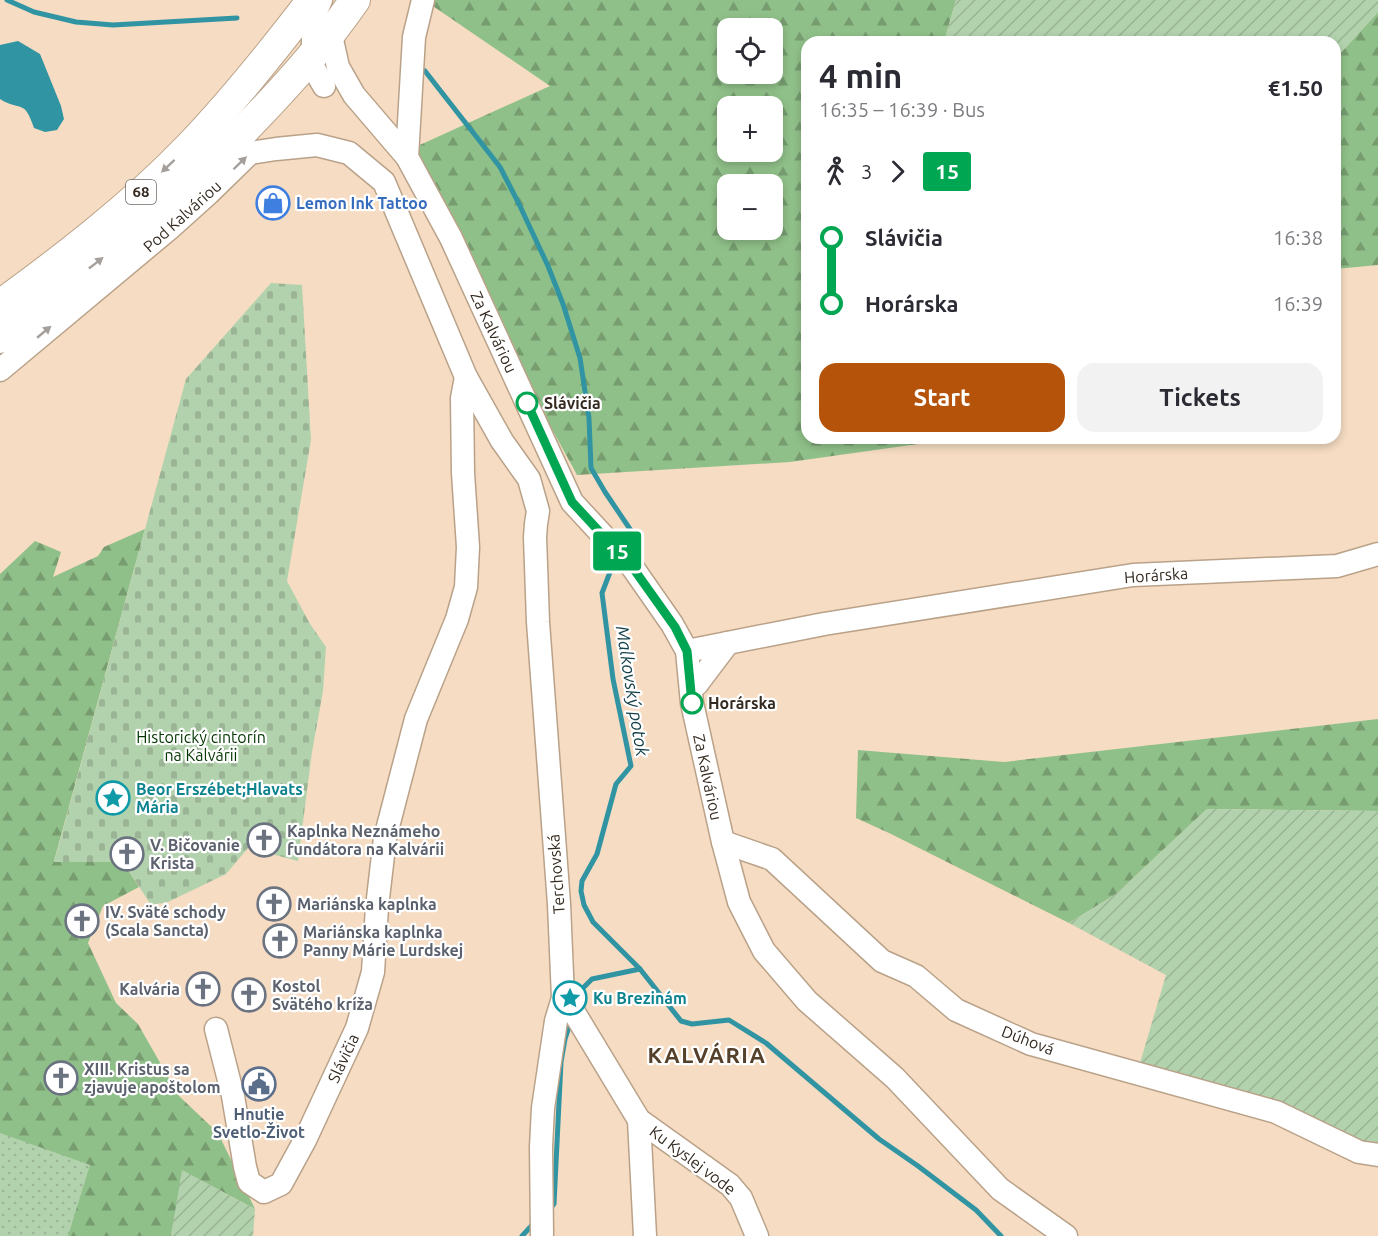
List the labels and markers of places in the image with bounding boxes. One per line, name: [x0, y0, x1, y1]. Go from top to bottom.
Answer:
shop icon: Lemon Ink Tattoo: [255, 185, 291, 221]
place label: Lemon Ink Tattoo: [296, 194, 428, 212]
marker: Slávičia: [516, 392, 538, 414]
place label: Slávičia: [544, 394, 601, 412]
marker: Horárska: [681, 692, 703, 714]
place label: Horárska: [708, 694, 776, 712]
place icon: Beor Erszébet;Hlavats Mária: [95, 780, 131, 816]
place label: Beor Erszébet;Hlavats Mária: [136, 780, 303, 816]
church icon: Kaplnka Neznámeho fundátora na Kalvárii: [246, 822, 282, 858]
place label: Kaplnka Neznámeho fundátora na Kalvárii: [287, 822, 444, 858]
church icon: V. Bičovanie Krista: [109, 836, 145, 872]
place label: V. Bičovanie Krista: [150, 836, 240, 872]
church icon: Mariánska kaplnka: [256, 886, 292, 922]
place label: Mariánska kaplnka: [297, 895, 437, 913]
church icon: IV. Sväté schody (Scala Sancta): [64, 903, 100, 939]
place label: IV. Sväté schody (Scala Sancta): [105, 903, 226, 940]
church icon: Mariánska kaplnka Panny Márie Lurdskej: [262, 923, 298, 959]
place label: Mariánska kaplnka Panny Márie Lurdskej: [303, 923, 463, 959]
church icon: Kalvária: [185, 971, 221, 1007]
church icon: Kostol Svätého kríža: [231, 977, 267, 1013]
place label: Kostol Svätého kríža: [272, 977, 373, 1013]
place label: Kalvária: [119, 980, 180, 998]
place icon: Ku Brezinám: [552, 980, 588, 1016]
place label: Ku Brezinám: [593, 989, 687, 1007]
church icon: XIII. Kristus sa zjavuje apoštolom: [43, 1060, 79, 1096]
place label: XIII. Kristus sa zjavuje apoštolom: [84, 1060, 220, 1096]
public building icon: Hnutie Svetlo-Život: [241, 1066, 277, 1102]
place label: Hnutie Svetlo-Život: [213, 1105, 305, 1141]

